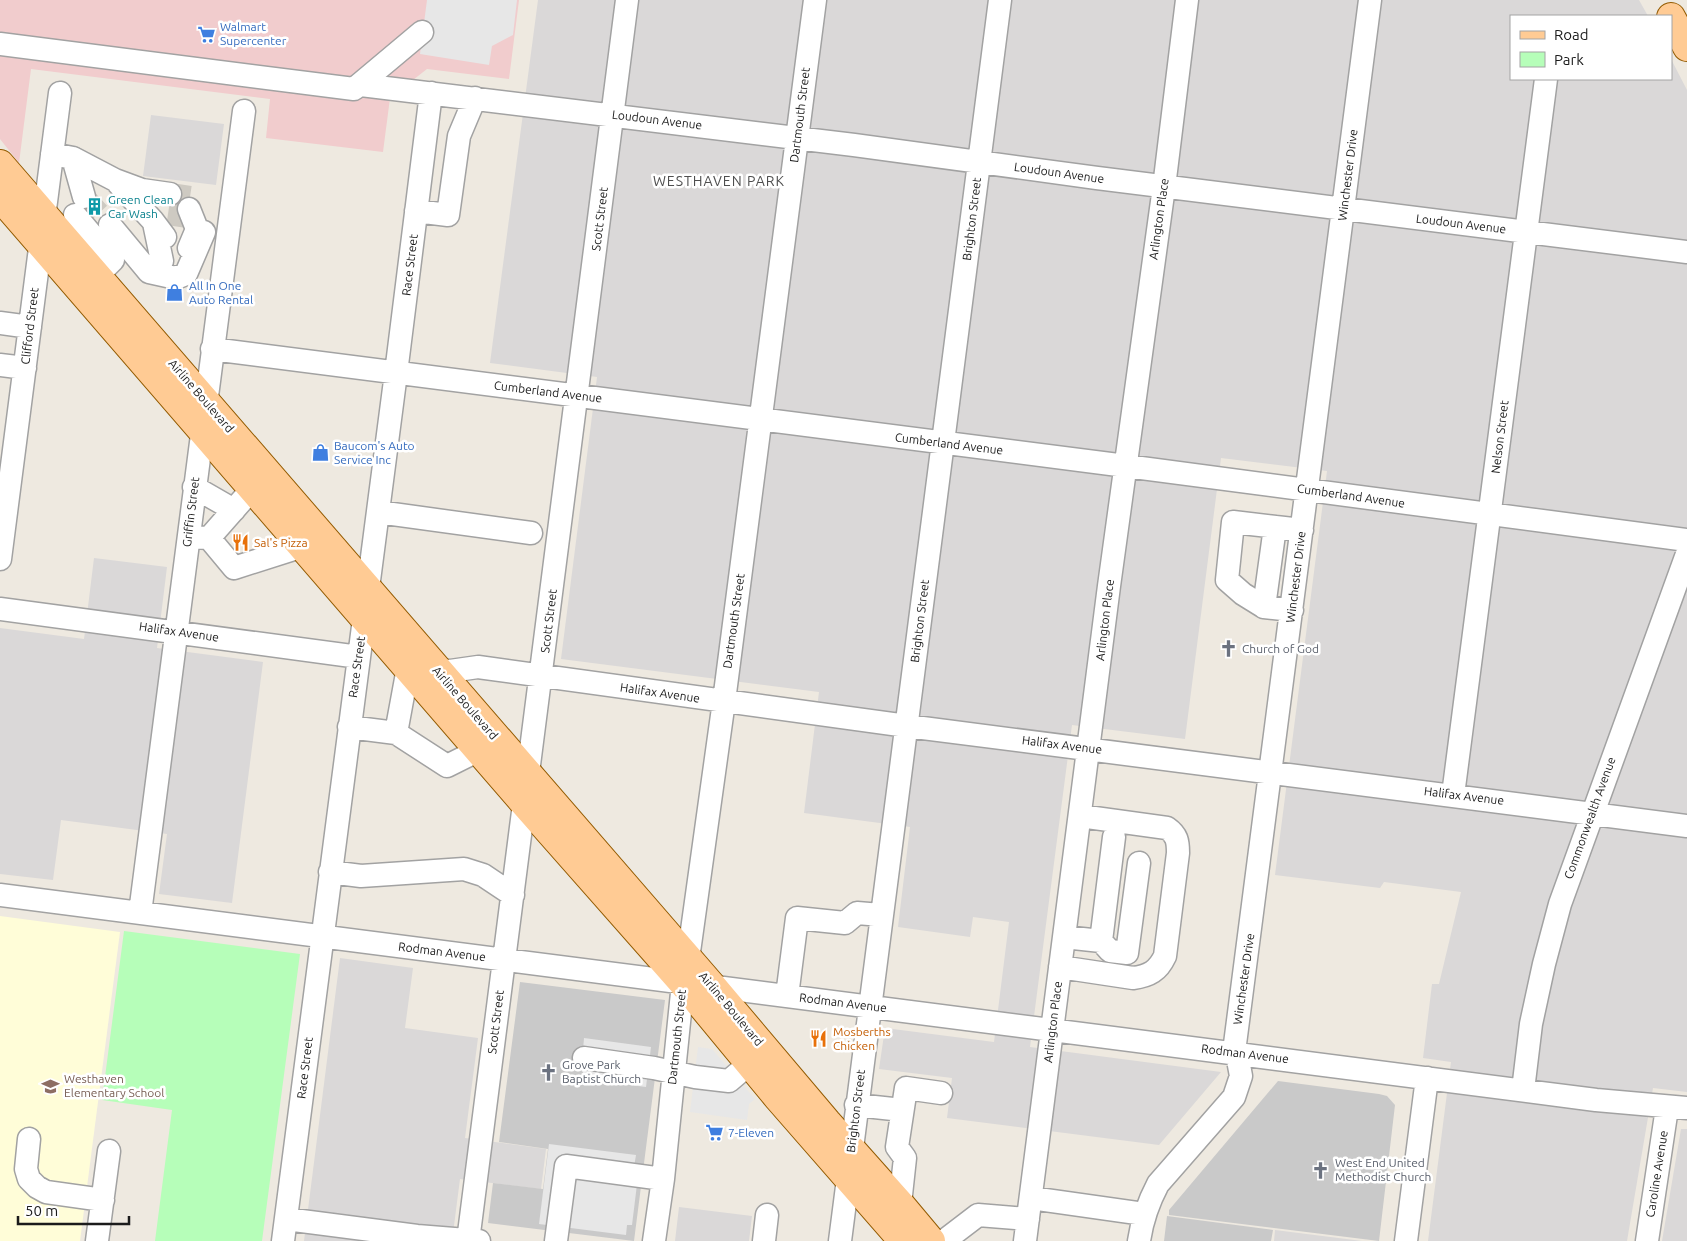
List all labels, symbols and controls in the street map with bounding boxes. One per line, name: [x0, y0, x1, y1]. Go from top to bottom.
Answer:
legend: [1510, 15, 1672, 80]
place label: Walmart Supercenter: [220, 20, 287, 47]
supermarket icon: Walmart Supercenter: [196, 24, 216, 44]
text: Road: [1554, 26, 1589, 43]
text: Park: [1554, 51, 1584, 68]
street label: Dartmouth Street: [787, 66, 812, 163]
street label: Loudoun Avenue: [611, 108, 703, 131]
street label: Winchester Drive: [1335, 128, 1360, 222]
street label: Loudoun Avenue: [1013, 160, 1105, 185]
district label: WESTHAVEN PARK: [653, 173, 785, 189]
street label: Brighton Street: [960, 176, 983, 261]
street label: Arlington Place: [1146, 177, 1171, 261]
street label: Scott Street: [589, 186, 610, 252]
place label: Green Clean Car Wash: [108, 193, 174, 220]
building icon: Green Clean Car Wash: [84, 197, 104, 217]
street label: Loudoun Avenue: [1415, 212, 1507, 235]
street label: Race Street: [399, 233, 420, 297]
place label: All In One Auto Rental: [189, 279, 253, 306]
shop icon: All In One Auto Rental: [165, 283, 185, 303]
street label: Clifford Street: [18, 286, 41, 365]
street label: Airline Boulevard: [166, 357, 237, 435]
street label: Cumberland Avenue: [493, 378, 603, 405]
street label: Nelson Street: [1489, 399, 1510, 474]
street label: Cumberland Avenue: [894, 430, 1004, 457]
place label: Baucom's Auto Service Inc: [334, 439, 415, 466]
shop icon: Baucom's Auto Service Inc: [310, 443, 330, 463]
street label: Griffin Street: [180, 476, 201, 548]
street label: Cumberland Avenue: [1296, 481, 1406, 510]
street label: Winchester Drive: [1283, 530, 1308, 624]
restaurant icon: Sal's Pizza: [230, 533, 250, 553]
place label: Sal's Pizza: [254, 536, 308, 549]
street label: Dartmouth Street: [720, 572, 747, 669]
street label: Brighton Street: [908, 578, 931, 663]
street label: Arlington Place: [1093, 578, 1116, 662]
street label: Scott Street: [538, 588, 559, 654]
street label: Halifax Avenue: [138, 619, 220, 644]
street label: Race Street: [346, 635, 367, 699]
church icon: Church of God: [1218, 639, 1238, 659]
place label: Church of God: [1242, 642, 1319, 655]
street label: Airline Boulevard: [430, 664, 501, 742]
street label: Halifax Avenue: [619, 680, 701, 705]
street label: Halifax Avenue: [1021, 733, 1103, 756]
street label: Commonwealth Avenue: [1561, 755, 1618, 881]
street label: Halifax Avenue: [1423, 784, 1505, 807]
street label: Winchester Drive: [1231, 932, 1256, 1026]
street label: Rodman Avenue: [398, 940, 487, 963]
street label: Airline Boulevard: [697, 969, 766, 1048]
street label: Arlington Place: [1041, 980, 1064, 1064]
street label: Dartmouth Street: [665, 988, 688, 1085]
street label: Scott Street: [485, 989, 506, 1055]
street label: Rodman Avenue: [799, 991, 888, 1014]
place label: Mosberths Chicken: [833, 1025, 891, 1052]
restaurant icon: Mosberths Chicken: [809, 1029, 829, 1049]
street label: Race Street: [294, 1036, 315, 1100]
street label: Rodman Avenue: [1201, 1042, 1290, 1065]
place label: Grove Park Baptist Church: [562, 1058, 641, 1085]
church icon: Grove Park Baptist Church: [538, 1062, 558, 1082]
street label: Brighton Street: [844, 1068, 867, 1153]
place label: Westhaven Elementary School: [64, 1072, 164, 1099]
school or university icon: Westhaven Elementary School: [40, 1076, 60, 1096]
supermarket icon: 7-Eleven: [704, 1123, 724, 1143]
place label: 7-Eleven: [728, 1126, 774, 1139]
street label: Caroline Avenue: [1643, 1130, 1670, 1218]
place label: West End United Methodist Church: [1335, 1156, 1431, 1183]
church icon: West End United Methodist Church: [1311, 1160, 1331, 1180]
scale bar: [18, 1194, 129, 1226]
text: 50 m: [25, 1202, 58, 1219]

